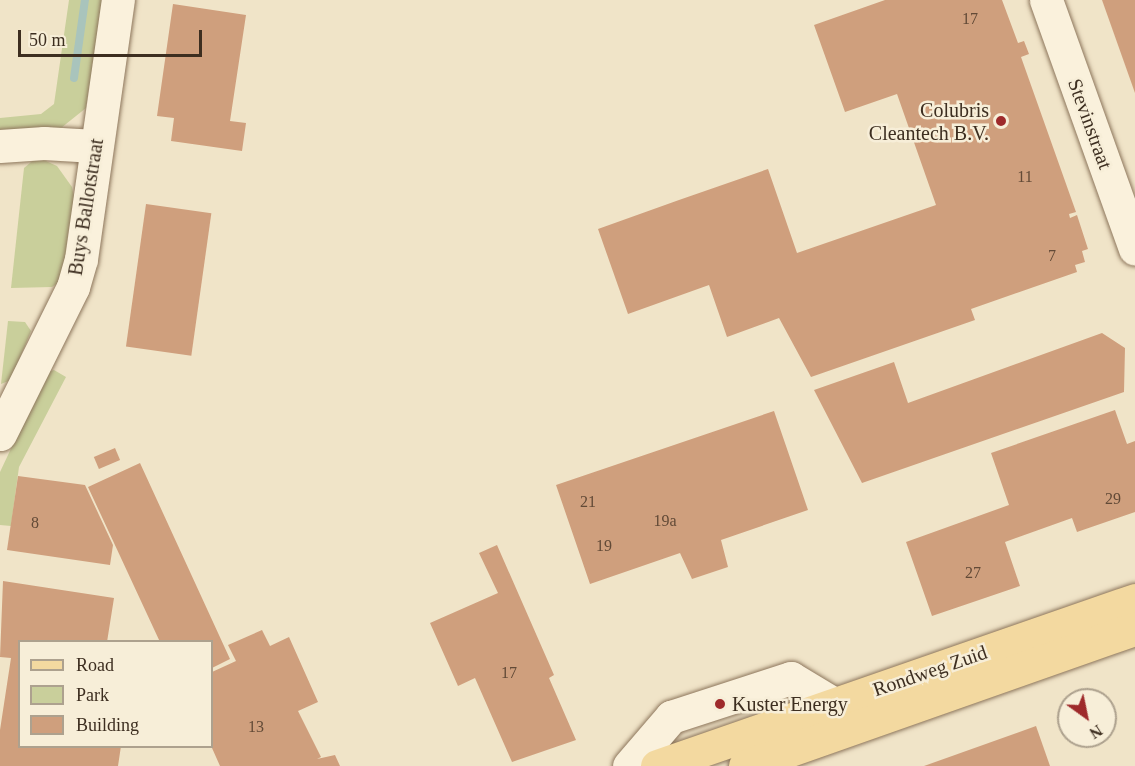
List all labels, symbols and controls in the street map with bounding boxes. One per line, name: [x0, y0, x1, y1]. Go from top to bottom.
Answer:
house number: 17: [962, 9, 978, 29]
scale bar: [21, 18, 206, 56]
text: 50 m: [29, 30, 66, 50]
street label: Stevinstraat: [1063, 76, 1117, 172]
place label: Colubris Cleantech B.V.: [869, 98, 989, 145]
marker: Colubris Cleantech B.V.: [994, 114, 1008, 128]
street label: Buys Ballotstraat: [63, 137, 109, 277]
house number: 11: [1017, 167, 1033, 187]
house number: 7: [1048, 246, 1056, 266]
house number: 29: [1105, 489, 1121, 509]
house number: 21: [580, 492, 596, 512]
house number: 19a: [653, 511, 677, 531]
house number: 8: [31, 513, 39, 533]
house number: 19: [596, 536, 612, 556]
house number: 27: [965, 563, 981, 583]
legend: [18, 640, 213, 748]
street label: Rondweg Zuid: [870, 640, 990, 702]
text: Road: [76, 655, 114, 675]
house number: 17: [501, 663, 517, 683]
text: Park: [76, 685, 109, 705]
north arrow: [1057, 688, 1117, 748]
place label: Kuster Energy: [732, 692, 848, 716]
marker: Kuster Energy: [713, 697, 727, 711]
text: Building: [76, 715, 139, 735]
house number: 13: [248, 717, 264, 737]
text: N: [1087, 722, 1105, 742]

